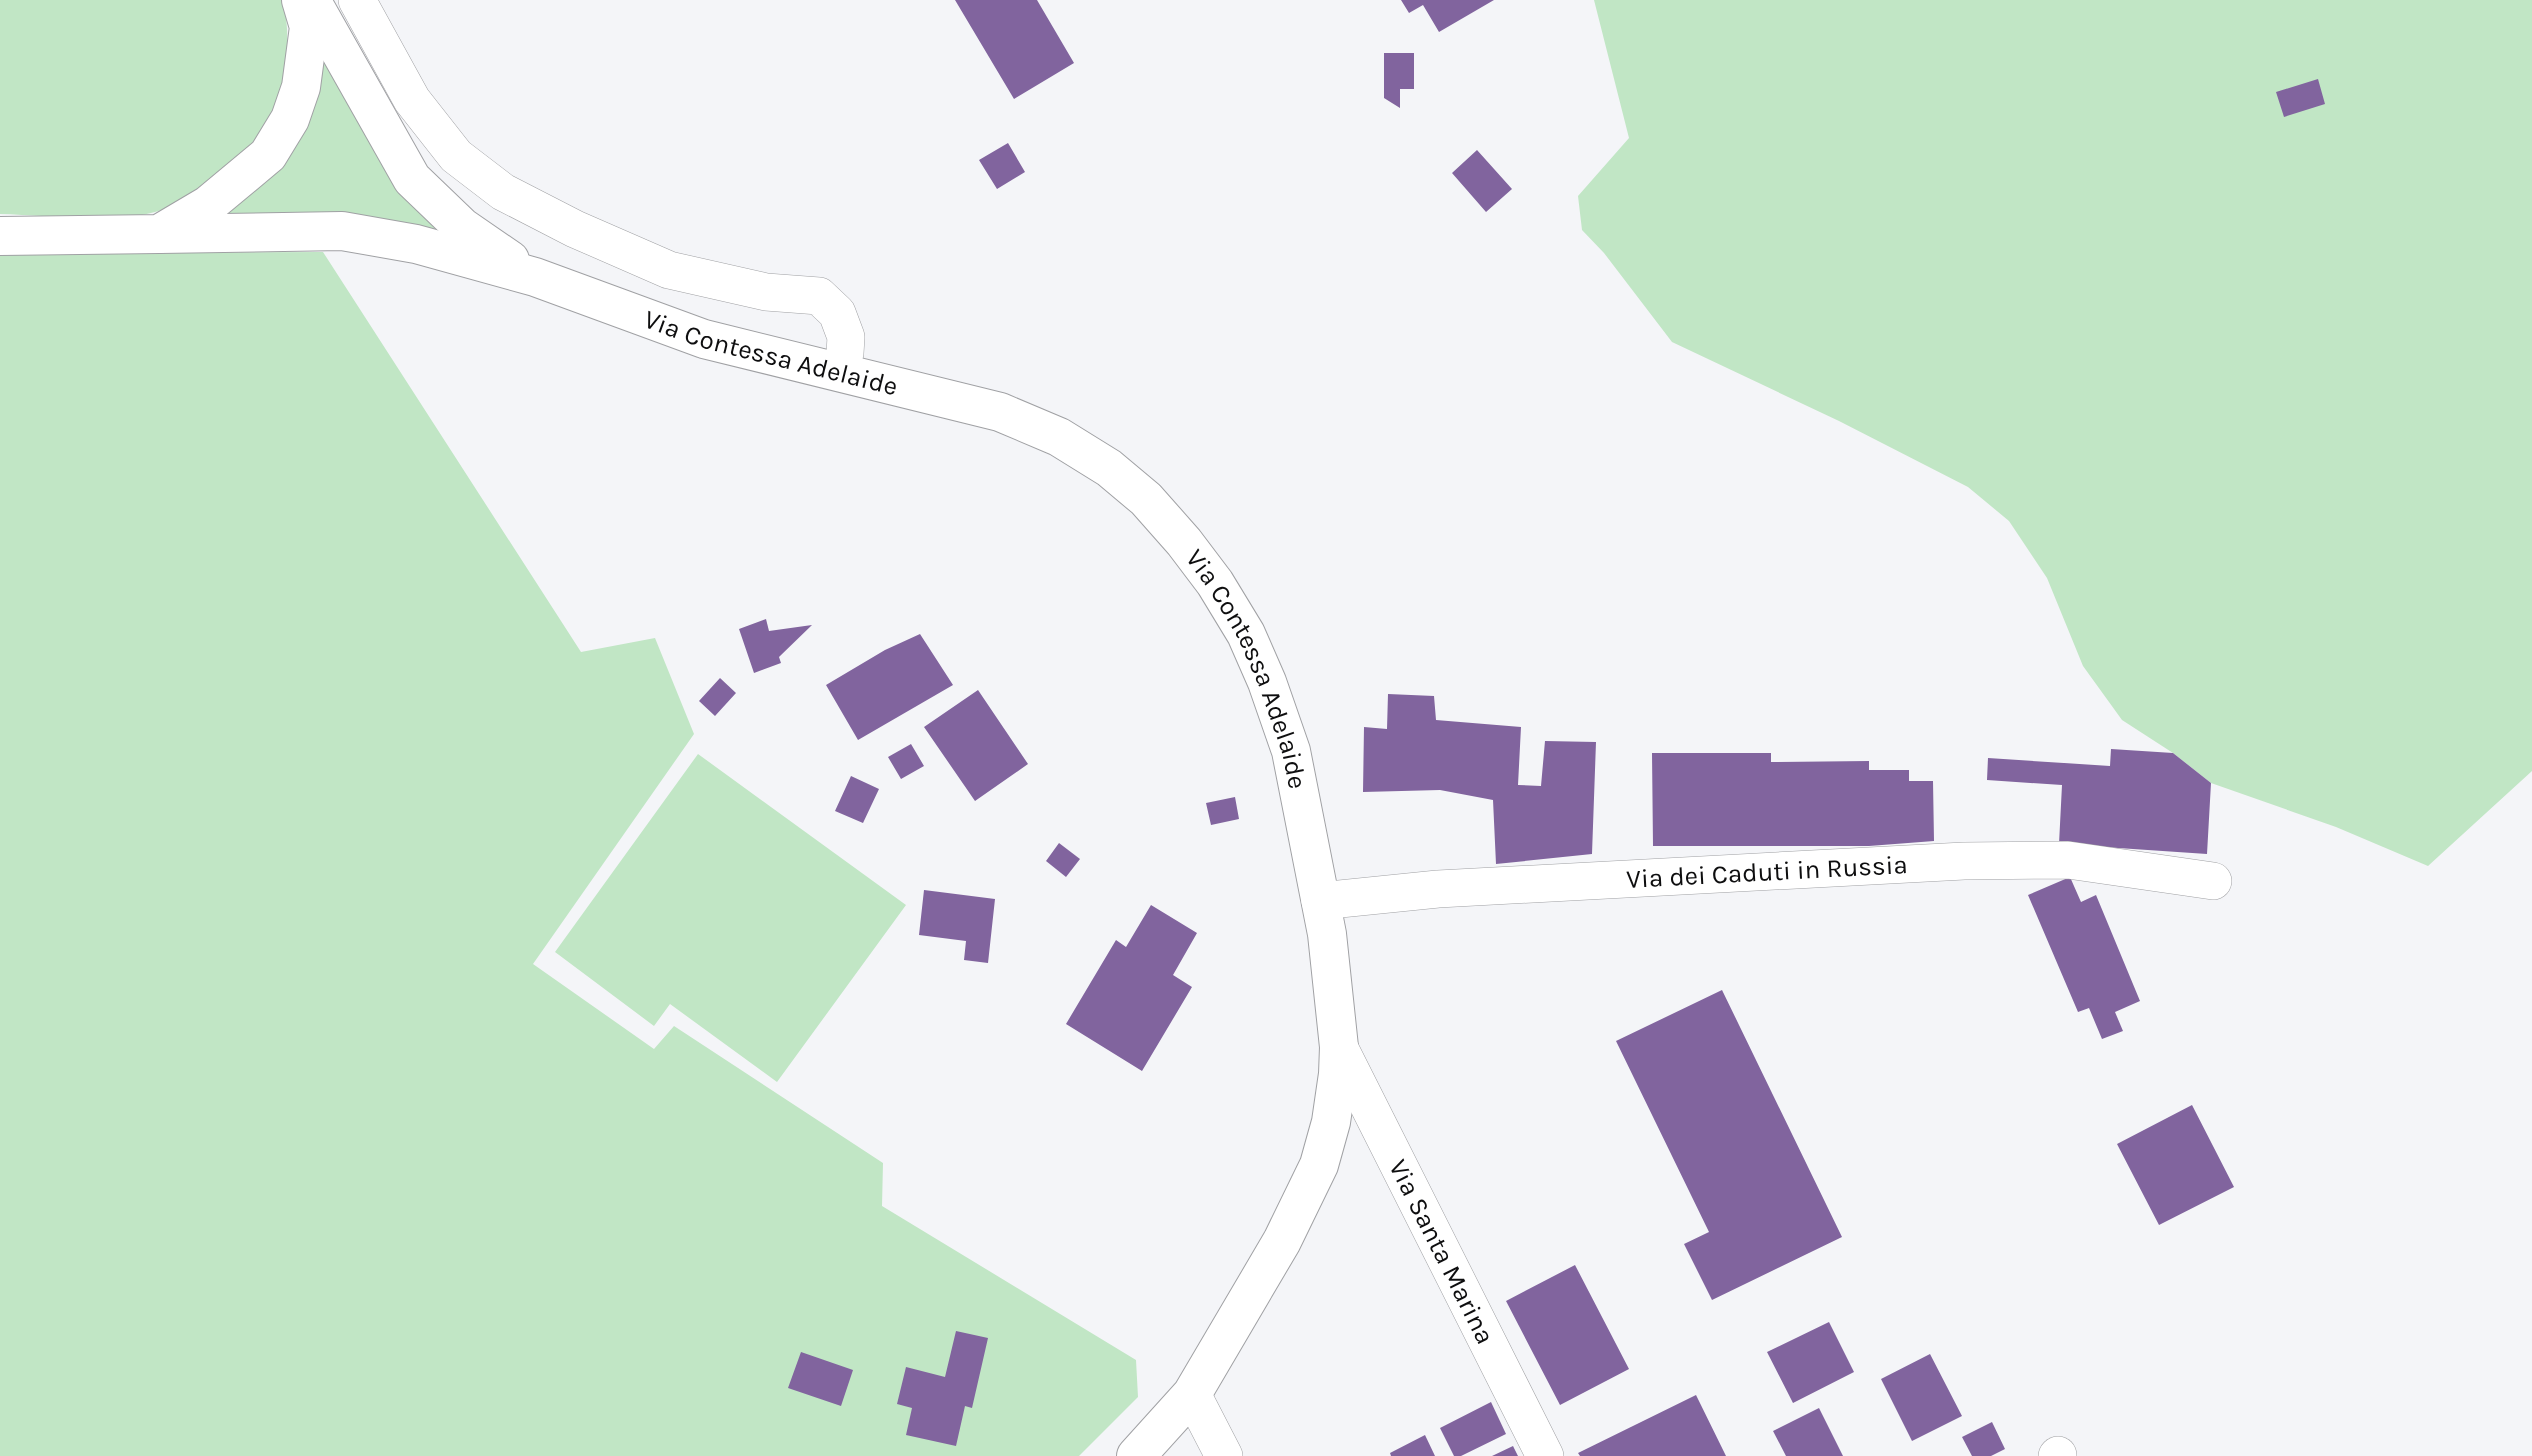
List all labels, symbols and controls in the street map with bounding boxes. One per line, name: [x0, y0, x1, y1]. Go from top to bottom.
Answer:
street label: Via Contessa Adelaide: [640, 303, 901, 402]
street label: Via Contessa Adelaide: [1180, 543, 1314, 791]
street label: Via dei Caduti in Russia: [1626, 849, 1908, 894]
street label: Via Santa Marina: [1383, 1154, 1501, 1349]

